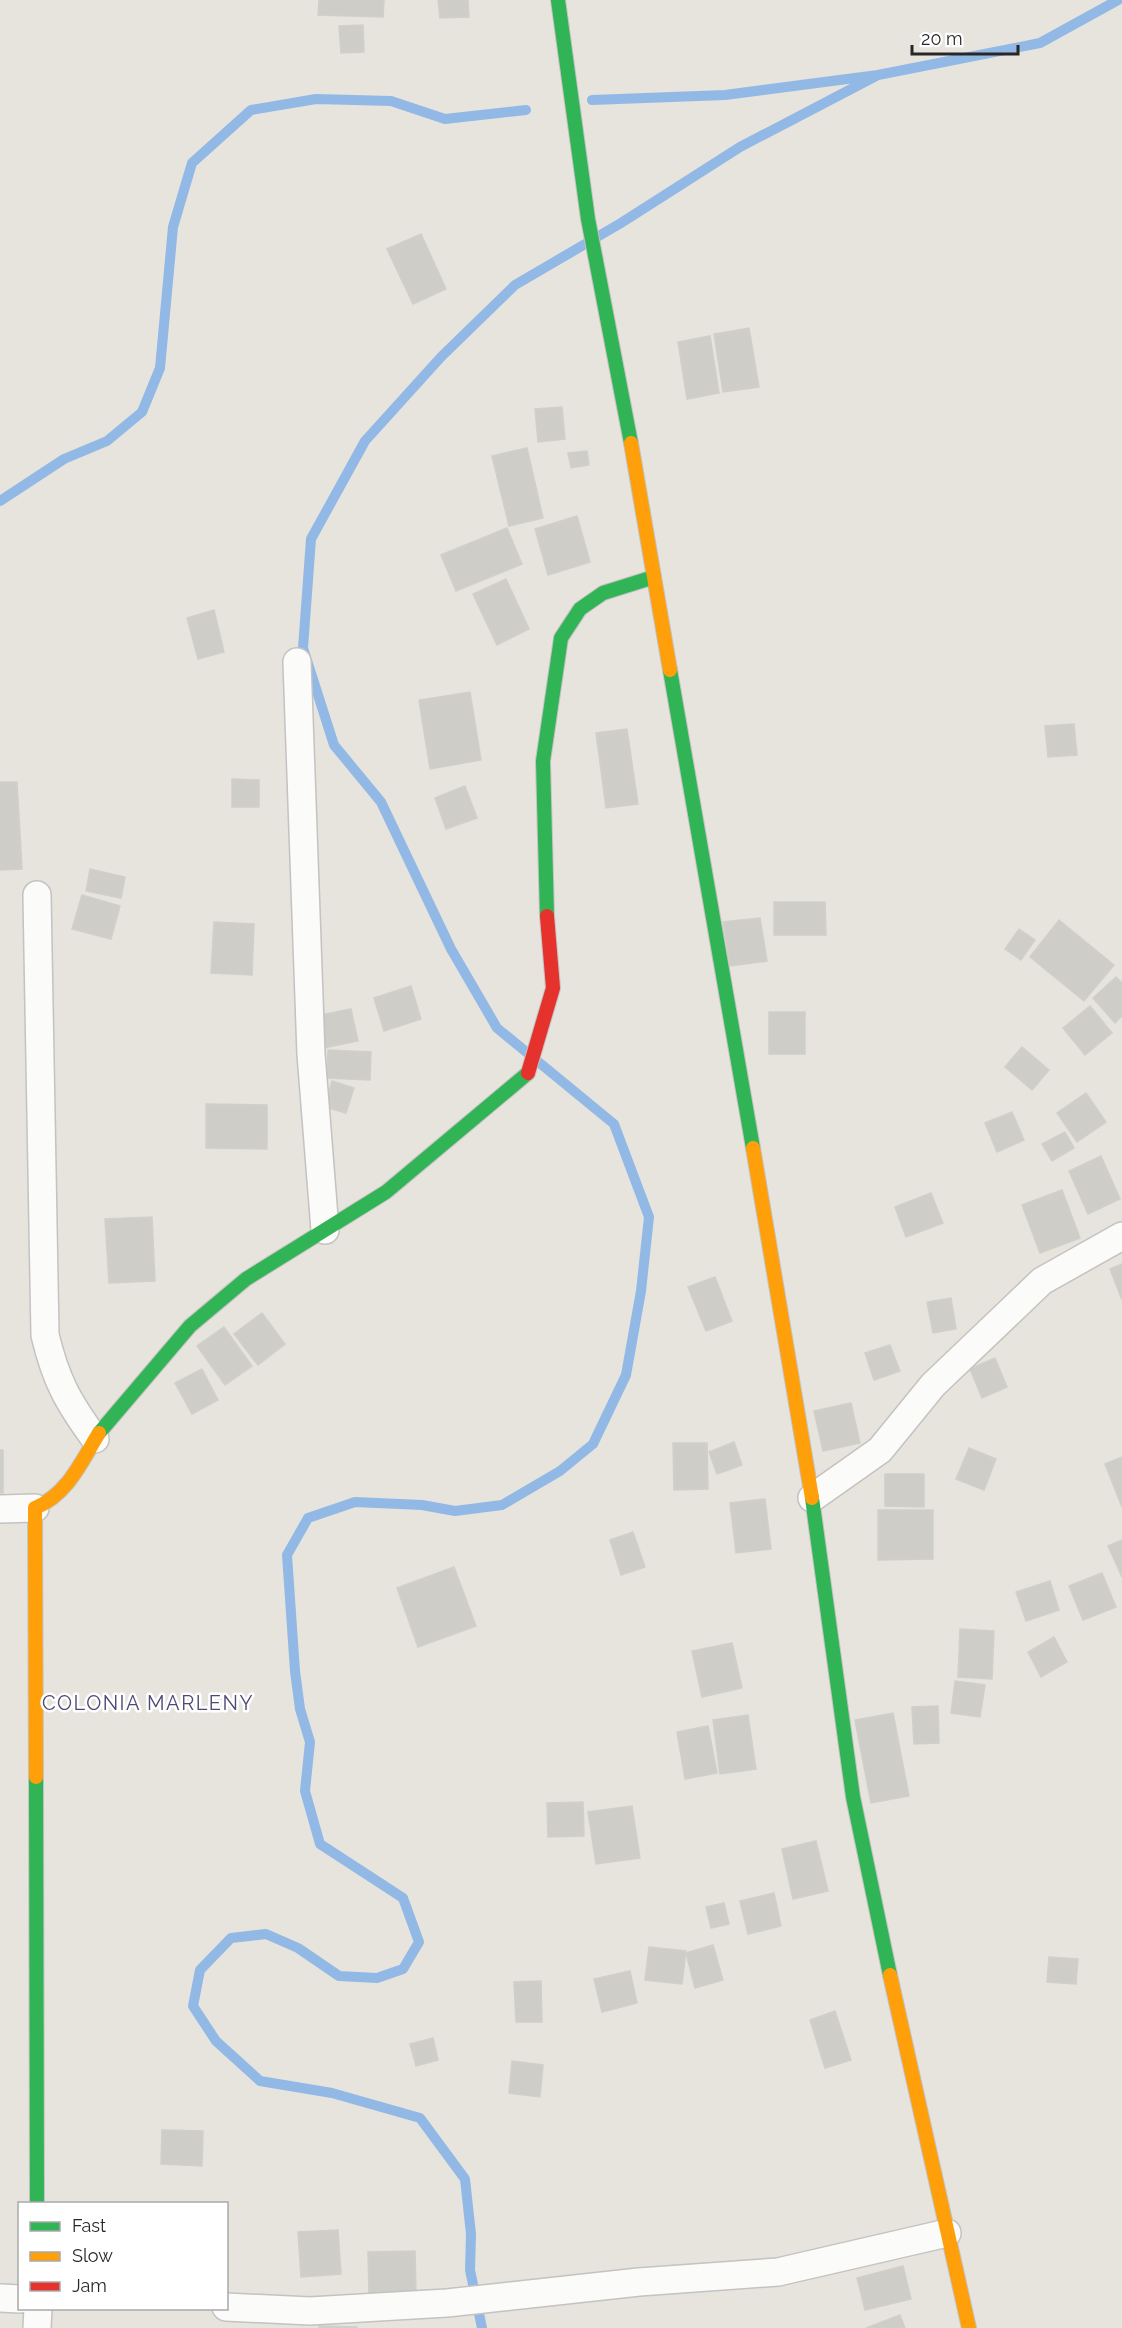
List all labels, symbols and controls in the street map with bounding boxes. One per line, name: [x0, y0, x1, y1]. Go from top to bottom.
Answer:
scale bar: [912, 18, 1018, 56]
text: 20 m: [921, 28, 963, 49]
district label: COLONIA MARLENY: [42, 1691, 254, 1715]
legend: [18, 2202, 228, 2310]
text: Fast: [72, 2215, 106, 2236]
text: Slow: [72, 2245, 113, 2266]
text: Jam: [72, 2275, 107, 2296]

